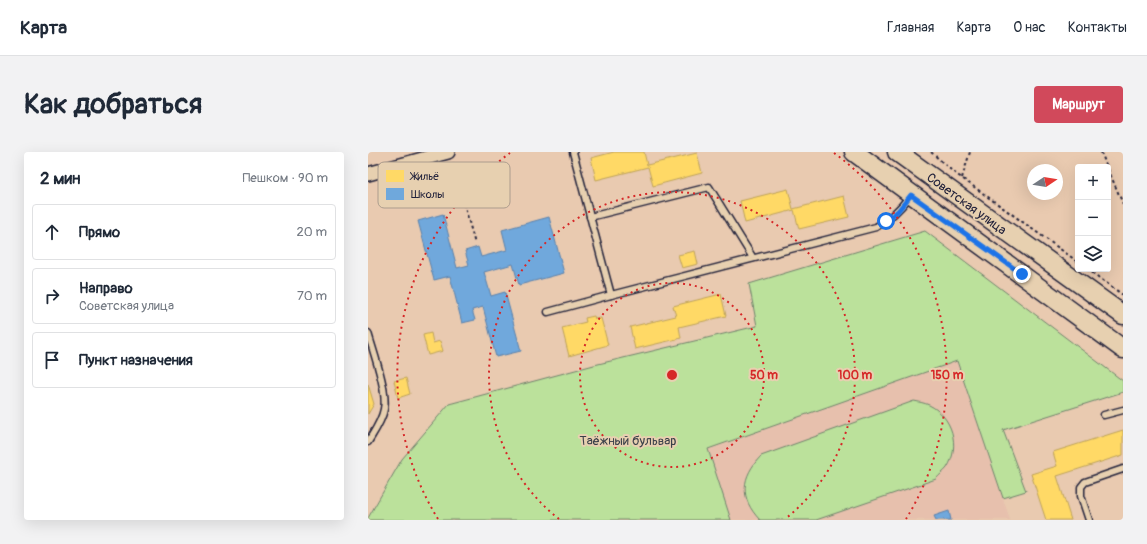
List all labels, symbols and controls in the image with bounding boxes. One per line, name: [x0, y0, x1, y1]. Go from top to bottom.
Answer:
text: Карта: [20, 16, 67, 40]
text: Главная: [887, 19, 934, 36]
text: Карта: [956, 19, 991, 36]
text: О нас: [1013, 19, 1046, 36]
text: Контакты: [1068, 19, 1127, 36]
button: Маршрут: [1034, 86, 1123, 123]
text: Как добраться: [24, 87, 202, 122]
legend: [378, 162, 510, 208]
north arrow: [1027, 164, 1063, 200]
map controls: [1075, 164, 1111, 272]
button: +: [1075, 164, 1111, 200]
text: 2 мин: [40, 168, 80, 189]
street label: Советская улица: [923, 169, 1010, 238]
text: Пешком · 90 m: [243, 170, 328, 186]
text: Жильё: [409, 170, 439, 183]
text: Школы: [411, 188, 444, 201]
button: −: [1075, 200, 1111, 236]
route start: [877, 212, 895, 230]
icon: ahead: [41, 221, 63, 243]
text: Прямо: [79, 223, 120, 242]
text: 20 m: [296, 224, 327, 240]
button: layers: [1075, 236, 1111, 272]
route end: [1013, 265, 1031, 283]
text: Направо: [79, 279, 133, 298]
icon: right: [41, 285, 63, 307]
text: 70 m: [297, 288, 327, 304]
text: Советская улица: [79, 298, 174, 314]
icon: arrive: [41, 349, 63, 371]
text: Пункт назначения: [79, 351, 193, 370]
centre of rings: [665, 368, 679, 382]
text: 50 m: [750, 368, 778, 383]
text: 100 m: [838, 368, 873, 383]
text: 150 m: [931, 368, 964, 383]
park label: Таёжный бульвар: [580, 433, 676, 449]

